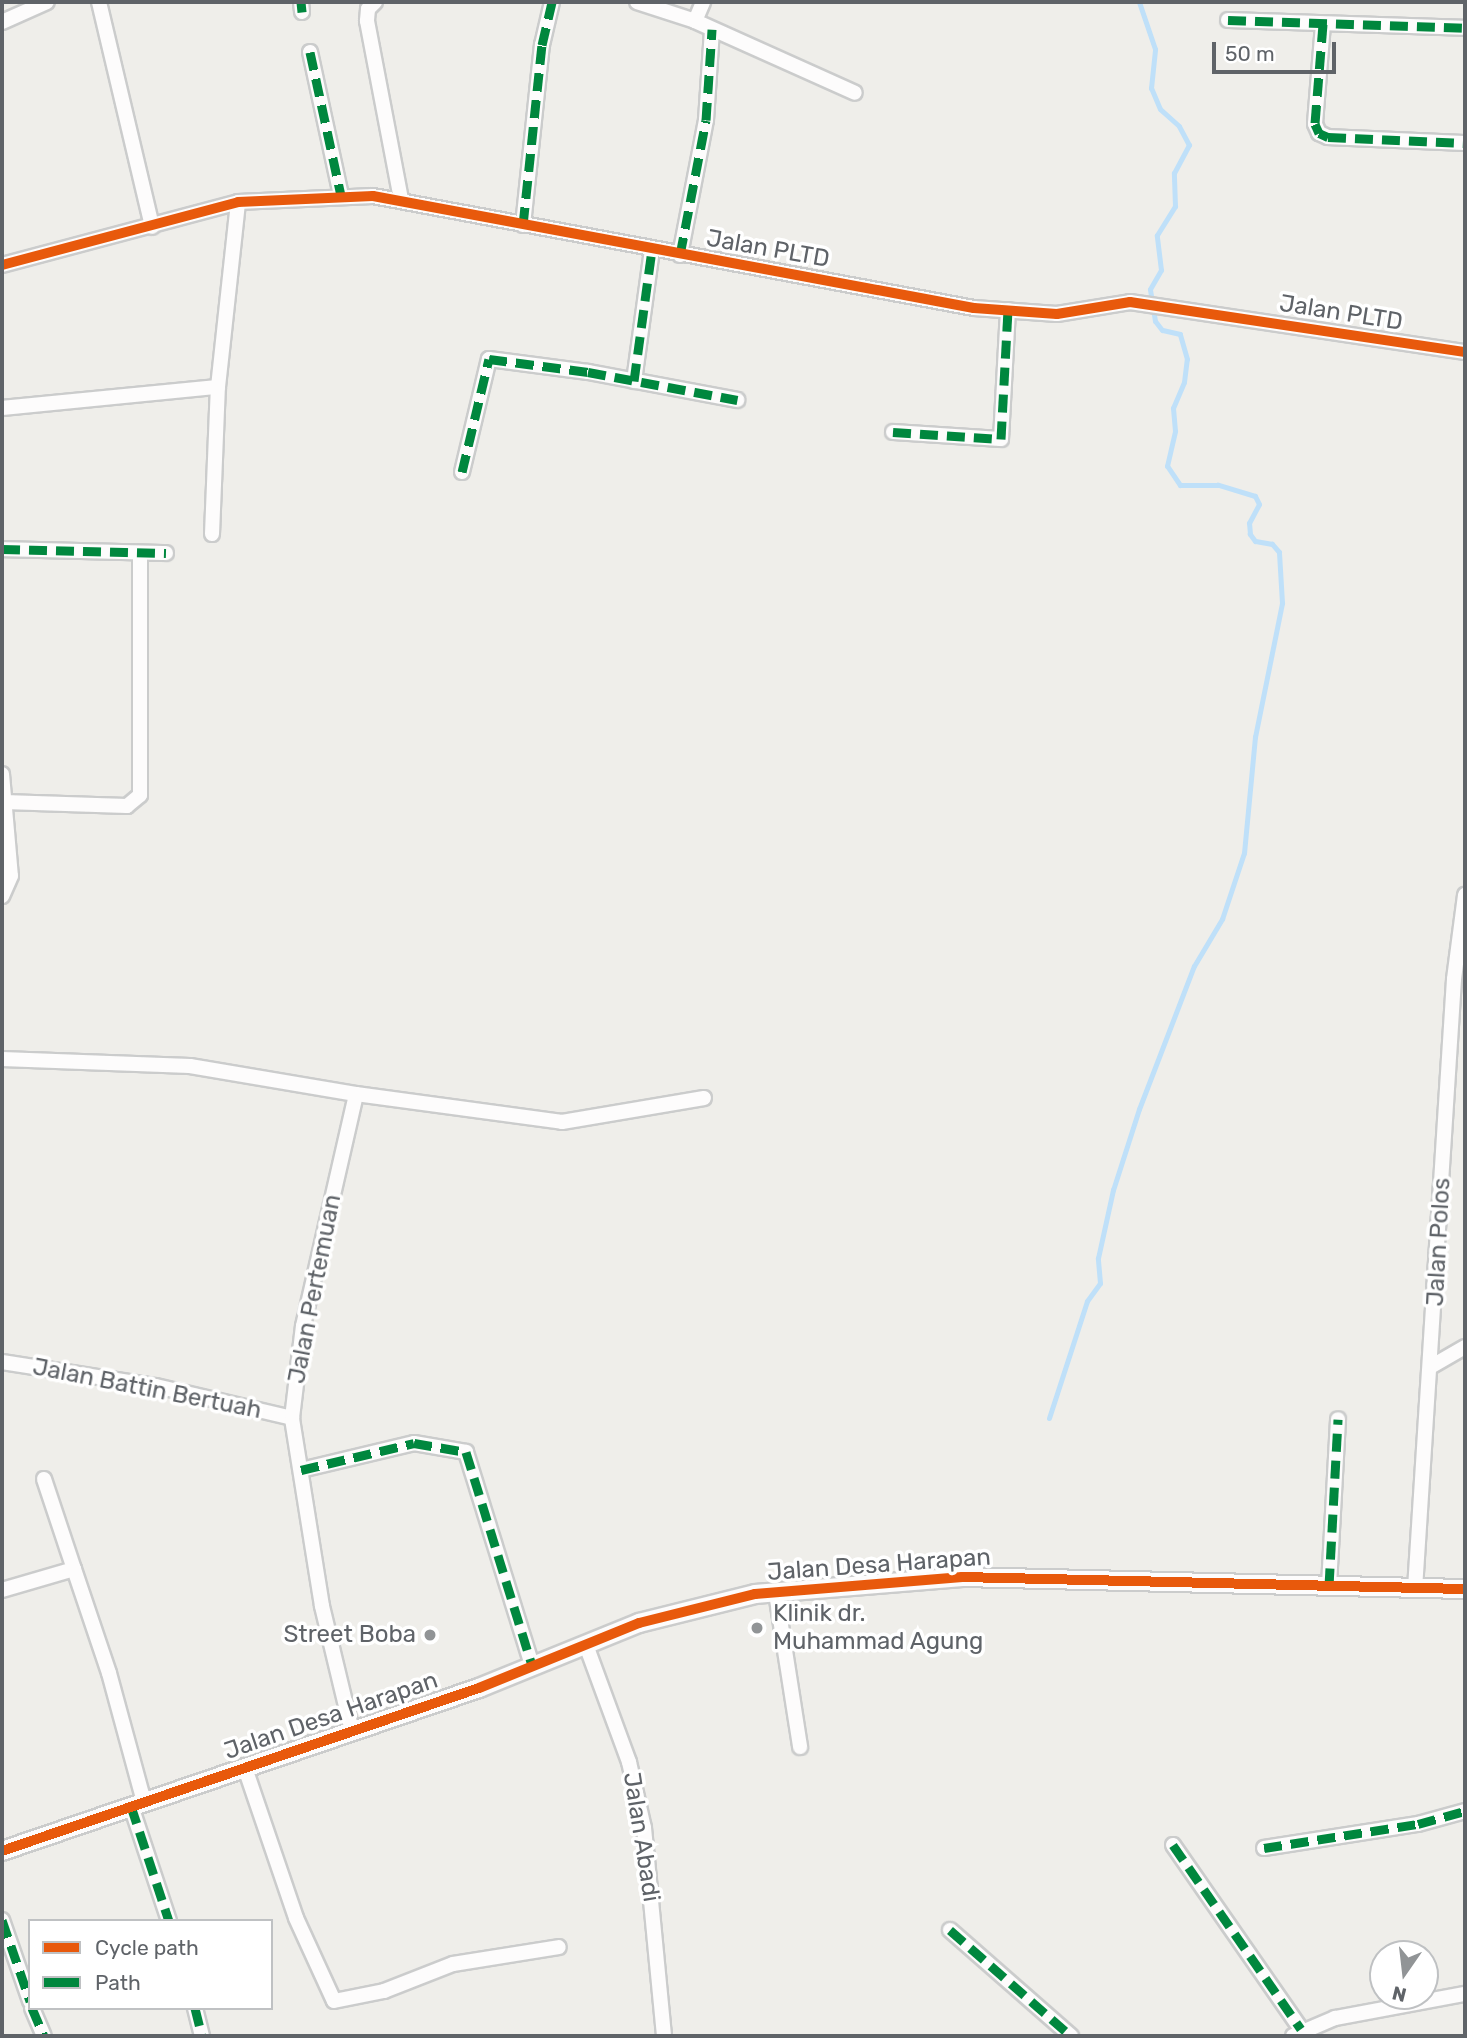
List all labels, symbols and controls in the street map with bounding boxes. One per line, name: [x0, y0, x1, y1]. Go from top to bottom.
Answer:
scale bar: [1215, 28, 1339, 72]
text: 50 m: [1225, 41, 1275, 66]
street label: Jalan PLTD: [704, 224, 832, 274]
street label: Jalan PLTD: [1277, 289, 1405, 337]
street label: Jalan Polos: [1421, 1177, 1457, 1307]
street label: Jalan Pertemuan: [283, 1192, 347, 1386]
street label: Jalan Battin Bertuah: [30, 1353, 264, 1425]
street label: Jalan Desa Harapan: [766, 1543, 992, 1587]
place label: Klinik dr. Muhammad Agung: [773, 1600, 984, 1656]
marker: Klinik dr. Muhammad Agung: [747, 1618, 767, 1638]
place label: Street Boba: [283, 1621, 416, 1649]
marker: Street Boba: [422, 1627, 438, 1643]
street label: Jalan Desa Harapan: [220, 1666, 442, 1766]
street label: Jalan Abadi: [616, 1770, 666, 1904]
legend: [28, 1919, 273, 2010]
text: Cycle path: [95, 1935, 199, 1960]
north arrow: [1369, 1940, 1439, 2010]
text: Path: [95, 1970, 141, 1995]
text: N: [1390, 1981, 1409, 2007]

